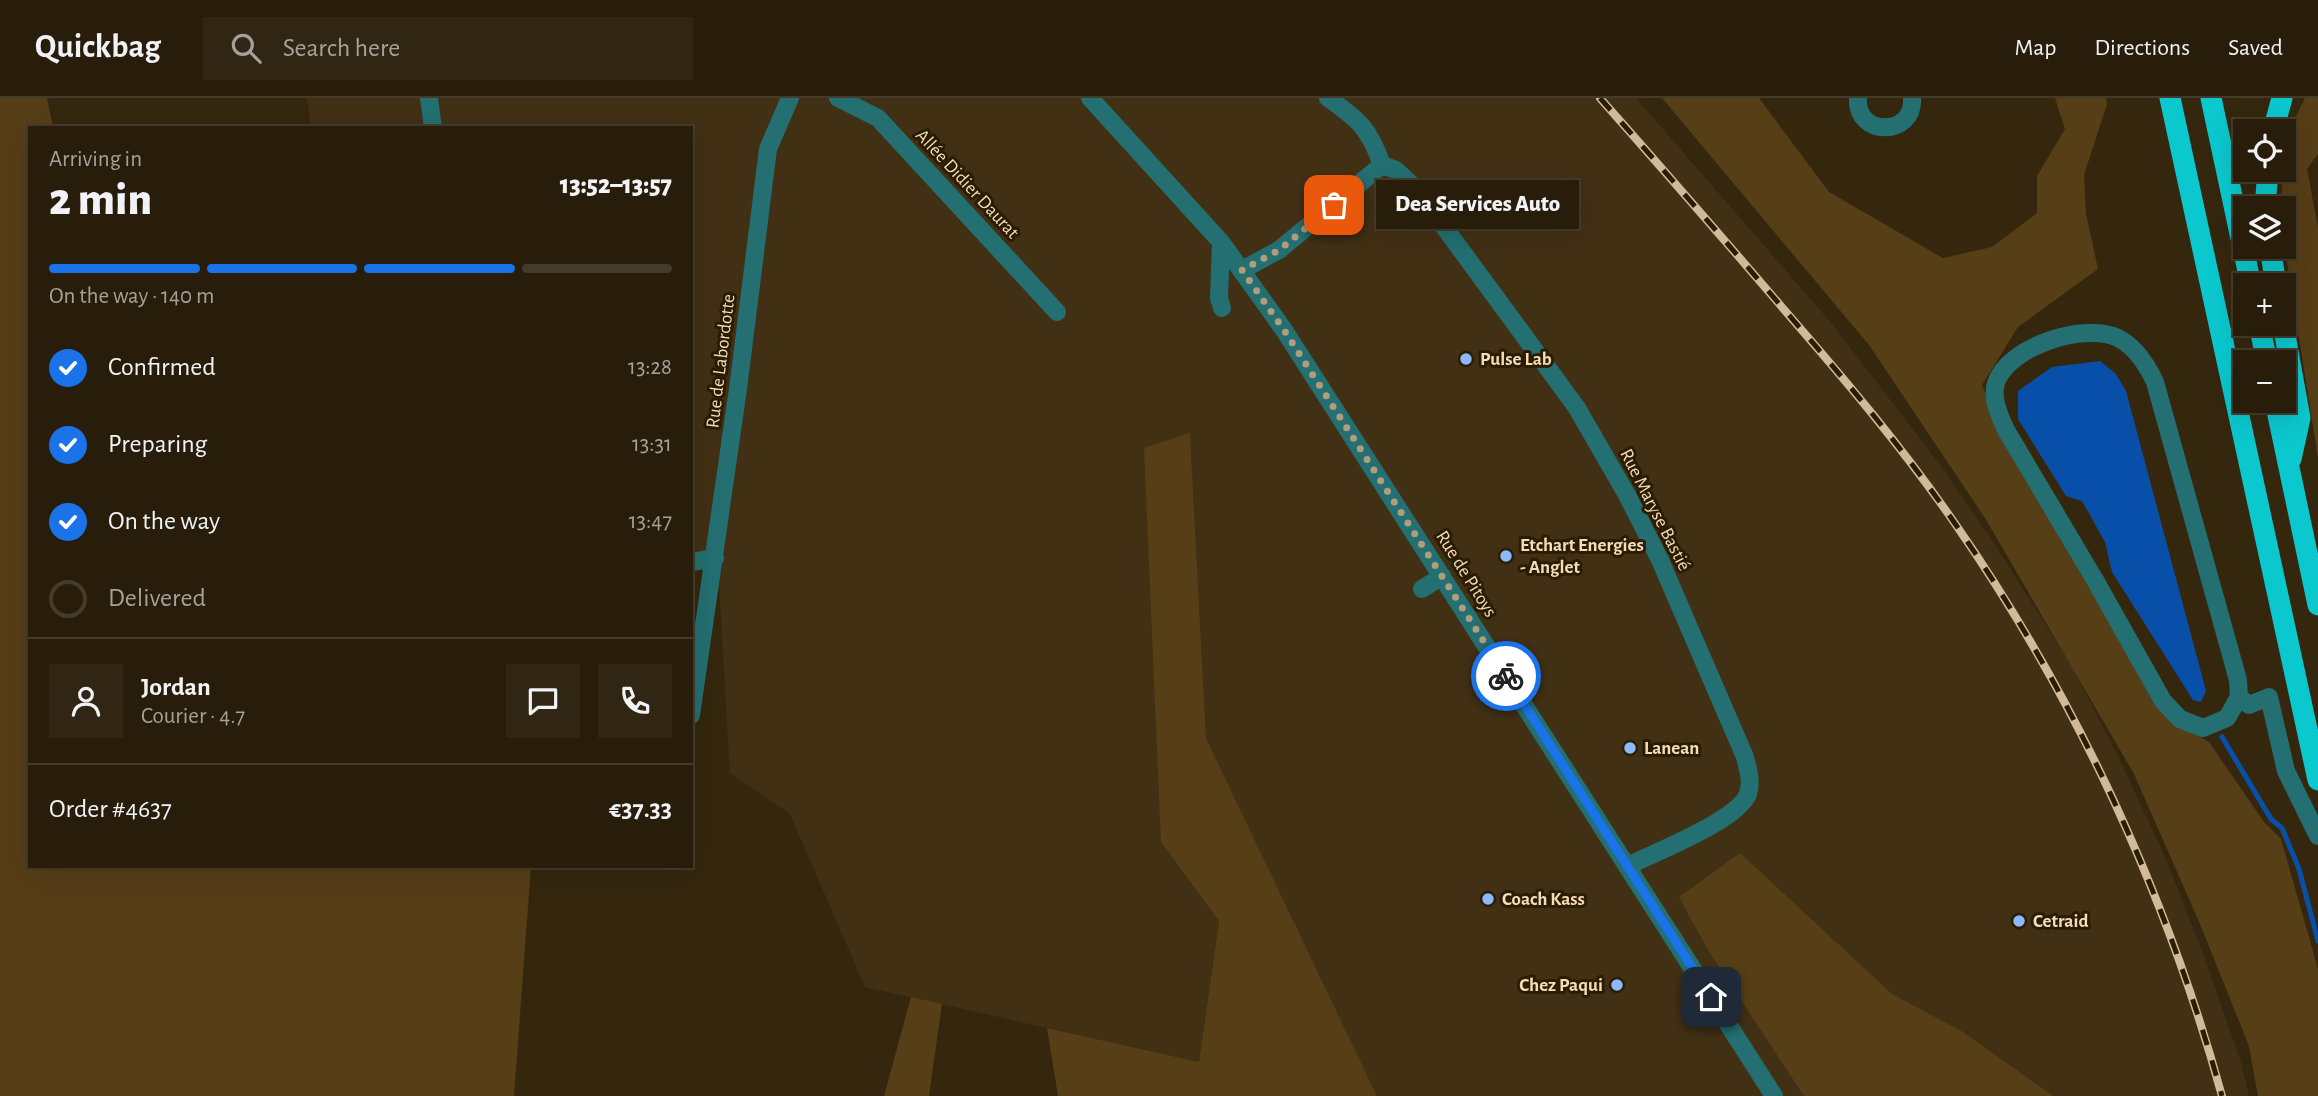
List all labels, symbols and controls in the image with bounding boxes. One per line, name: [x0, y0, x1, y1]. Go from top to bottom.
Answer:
search box: [203, 17, 693, 80]
icon: search: [227, 29, 265, 67]
text: Quickbag: [35, 31, 161, 64]
text: Search here: [283, 35, 400, 61]
text: Map: [2014, 36, 2056, 60]
text: Directions: [2094, 36, 2190, 60]
text: Saved: [2228, 36, 2283, 60]
map controls: [2233, 119, 2296, 413]
button: locate: [2233, 119, 2296, 182]
street label: Allée Didier Daurat: [912, 126, 1022, 242]
text: Arriving in: [49, 148, 142, 171]
text: 13:52–13:57: [560, 172, 672, 198]
pin: [1304, 175, 1364, 235]
text: 2 min: [49, 177, 152, 223]
callout: Dea Services Auto: [1376, 180, 1579, 230]
icon: bag: [1315, 186, 1353, 224]
text: Dea Services Auto: [1395, 193, 1560, 216]
button: layers: [2233, 196, 2296, 259]
button: +: [2233, 273, 2296, 336]
text: On the way · 140 m: [49, 285, 214, 308]
street label: Rue de Labordotte: [703, 293, 739, 429]
icon: check: [49, 349, 87, 387]
place label: Pulse Lab: [1480, 350, 1552, 369]
button: −: [2233, 350, 2296, 413]
marker: Pulse Lab: [1458, 351, 1474, 367]
text: Confirmed: [108, 354, 216, 380]
text: 13:28: [628, 356, 672, 379]
icon: check: [49, 426, 87, 464]
text: Preparing: [108, 431, 207, 457]
text: 13:31: [632, 433, 672, 456]
street label: Rue Maryse Bastié: [1616, 446, 1694, 574]
icon: check: [49, 503, 87, 541]
text: On the way: [108, 508, 220, 534]
text: 13:47: [629, 510, 672, 533]
street label: Rue de Pitoys: [1432, 527, 1500, 621]
place label: Etchart Energies - Anglet: [1520, 536, 1644, 577]
marker: Etchart Energies - Anglet: [1498, 548, 1514, 564]
text: Delivered: [108, 585, 206, 611]
courier: [1471, 641, 1541, 711]
icon: bike: [1487, 657, 1525, 695]
button: person: [49, 664, 123, 738]
button: chat: [506, 664, 580, 738]
button: phone: [598, 664, 672, 738]
text: Jordan: [141, 674, 211, 700]
text: Courier · 4.7: [141, 705, 245, 728]
place label: Lanean: [1644, 739, 1699, 758]
marker: Lanean: [1622, 740, 1638, 756]
text: Order #4637: [49, 796, 172, 822]
text: €37.33: [609, 796, 672, 822]
place label: Coach Kass: [1502, 890, 1585, 909]
marker: Coach Kass: [1480, 891, 1496, 907]
place label: Cetraid: [2033, 912, 2088, 931]
marker: Cetraid: [2011, 913, 2027, 929]
pin: [1681, 967, 1741, 1027]
place label: Chez Paqui: [1519, 976, 1603, 995]
marker: Chez Paqui: [1609, 977, 1625, 993]
icon: home: [1692, 978, 1730, 1016]

